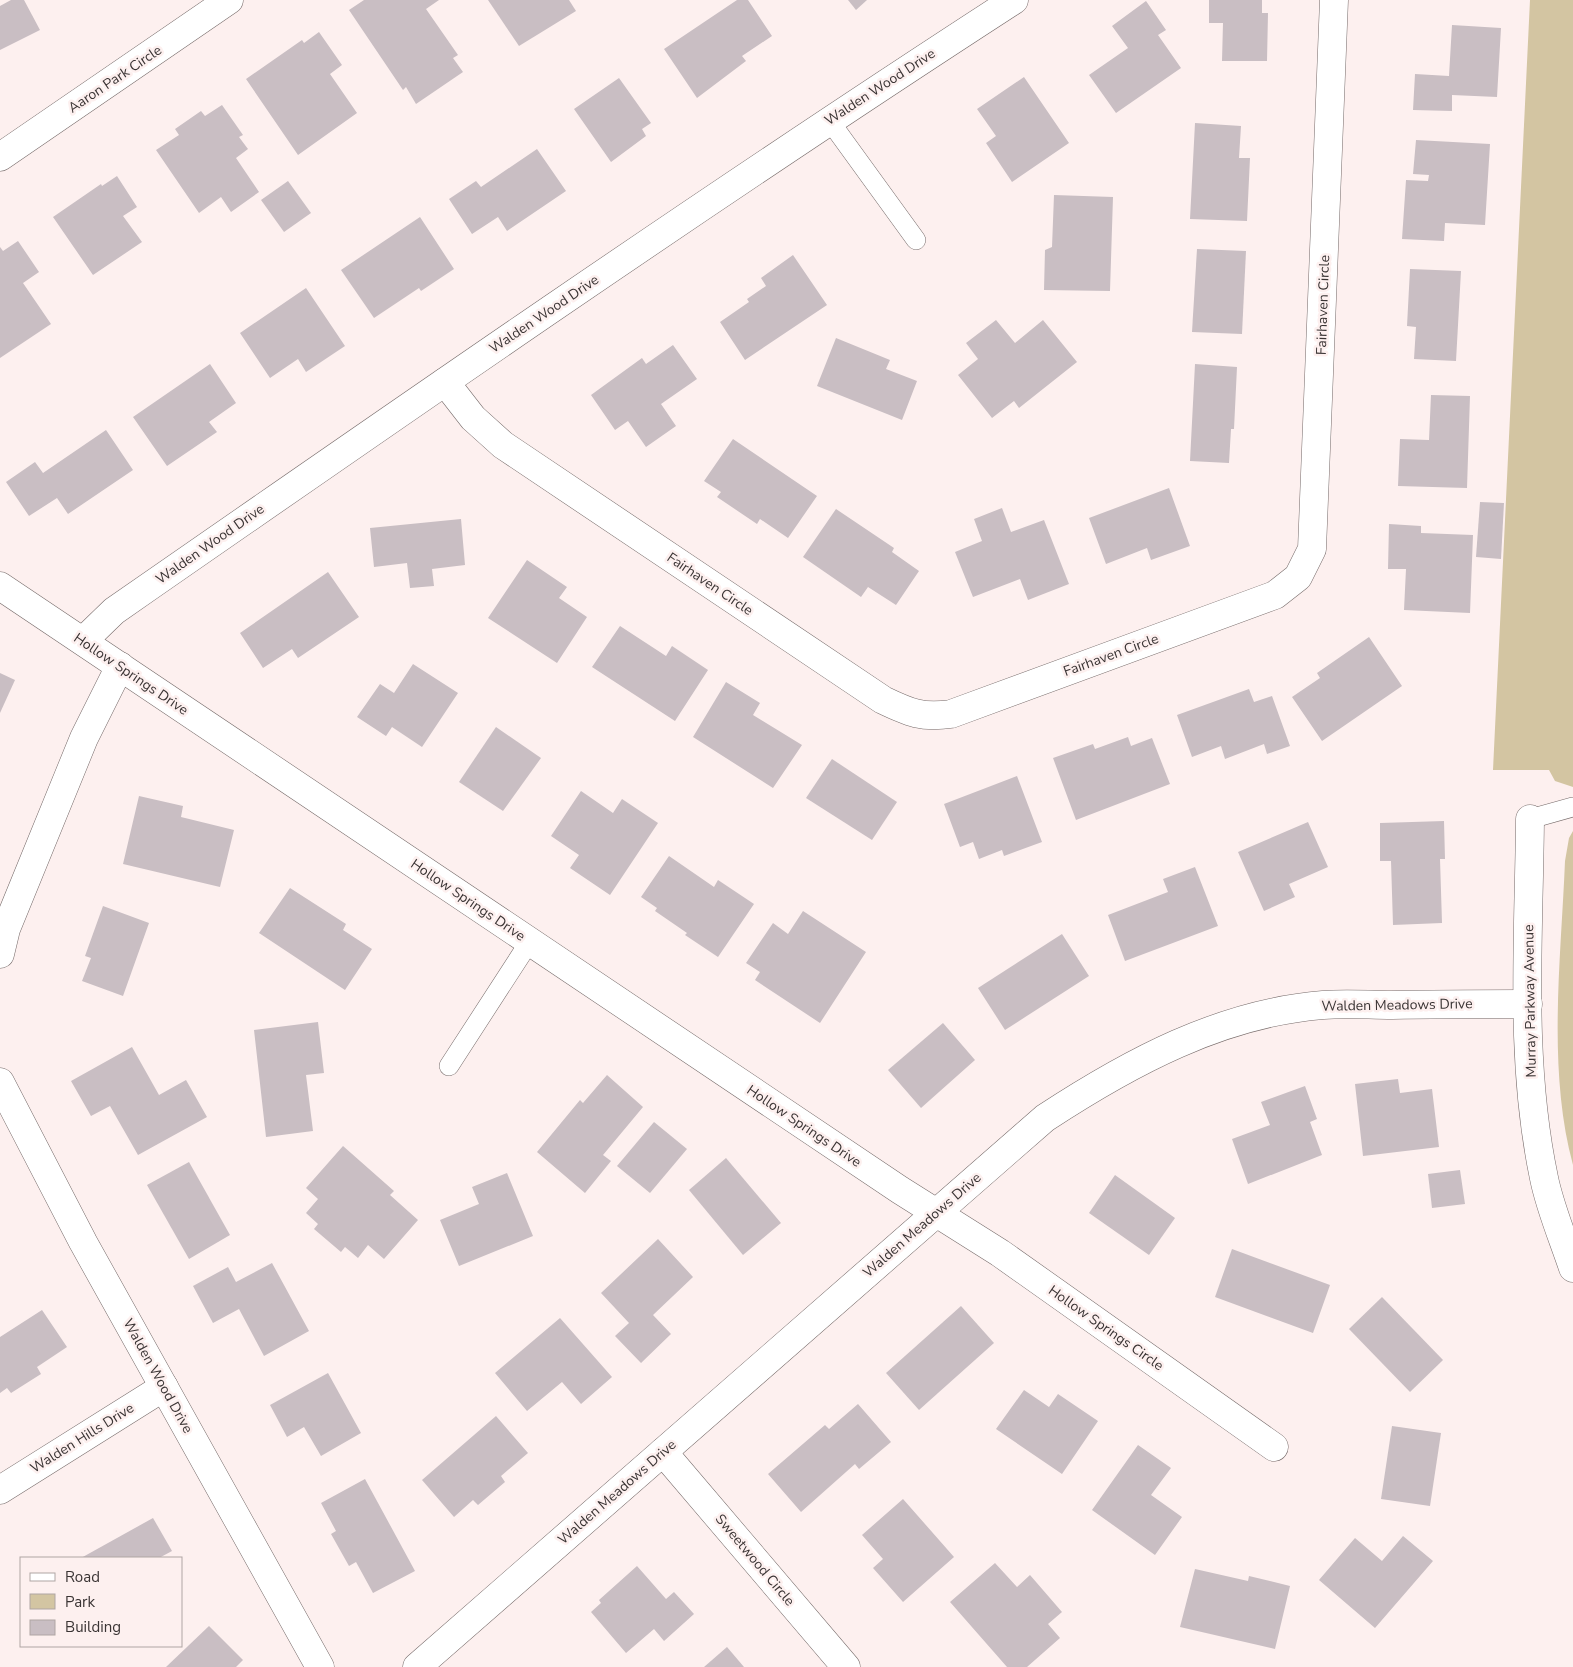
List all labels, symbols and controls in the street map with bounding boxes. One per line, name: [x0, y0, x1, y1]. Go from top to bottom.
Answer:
street label: Aaron Park Circle: [64, 41, 166, 117]
street label: Walden Wood Drive: [821, 44, 939, 130]
street label: Fairhaven Circle: [1312, 255, 1334, 355]
street label: Walden Wood Drive: [485, 270, 603, 358]
street label: Walden Wood Drive: [152, 499, 268, 589]
street label: Fairhaven Circle: [663, 548, 757, 620]
street label: Hollow Springs Drive: [70, 629, 192, 719]
street label: Fairhaven Circle: [1061, 629, 1161, 681]
street label: Hollow Springs Drive: [407, 855, 529, 945]
street label: Murray Parkway Avenue: [1519, 924, 1541, 1078]
street label: Walden Meadows Drive: [1321, 994, 1473, 1016]
street label: Hollow Springs Drive: [743, 1081, 865, 1171]
street label: Walden Meadows Drive: [859, 1168, 985, 1282]
street label: Hollow Springs Circle: [1045, 1281, 1167, 1375]
street label: Walden Wood Drive: [119, 1315, 197, 1437]
street label: Walden Hills Drive: [27, 1398, 137, 1478]
street label: Walden Meadows Drive: [554, 1435, 680, 1549]
street label: Sweetwood Circle: [711, 1510, 799, 1610]
legend: [20, 1557, 182, 1647]
text: Road: [65, 1567, 100, 1587]
text: Park: [65, 1592, 95, 1612]
text: Building: [65, 1617, 121, 1637]

